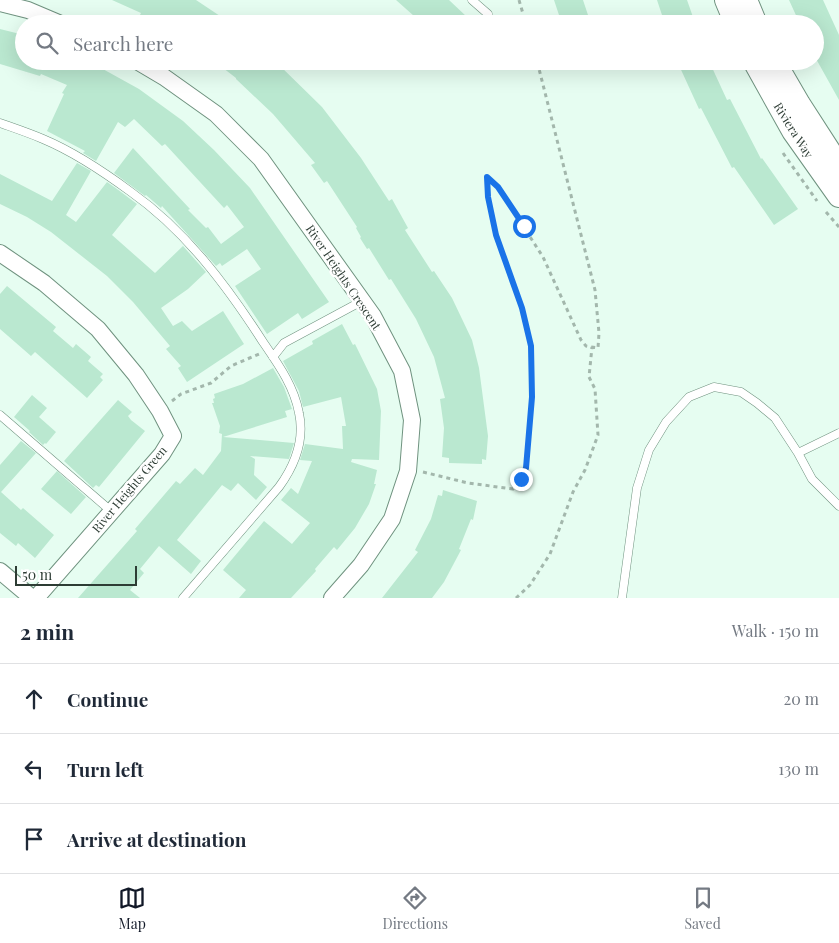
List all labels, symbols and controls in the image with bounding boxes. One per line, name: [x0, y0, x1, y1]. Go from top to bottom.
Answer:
search box: [15, 15, 824, 70]
icon: search: [33, 29, 61, 57]
text: Search here: [73, 30, 173, 56]
street label: Riviera Way: [771, 99, 817, 161]
route start: [513, 215, 536, 238]
street label: River Heights Crescent: [303, 221, 386, 333]
street label: River Heights Green: [88, 442, 170, 536]
route end: [510, 468, 533, 491]
scale bar: [15, 563, 138, 586]
text: 50 m: [22, 565, 52, 584]
text: 2 min: [20, 617, 74, 645]
text: Walk · 150 m: [732, 620, 819, 641]
icon: ahead: [20, 685, 48, 713]
text: Continue: [67, 686, 148, 712]
text: 20 m: [784, 688, 819, 709]
icon: left: [20, 755, 48, 783]
text: Turn left: [67, 756, 144, 782]
text: 130 m: [778, 758, 819, 779]
icon: arrive: [20, 825, 48, 853]
text: Arrive at destination: [67, 826, 247, 852]
tab: Map: [118, 884, 146, 933]
tab: Directions: [383, 884, 448, 933]
tab: Saved: [684, 884, 721, 933]

